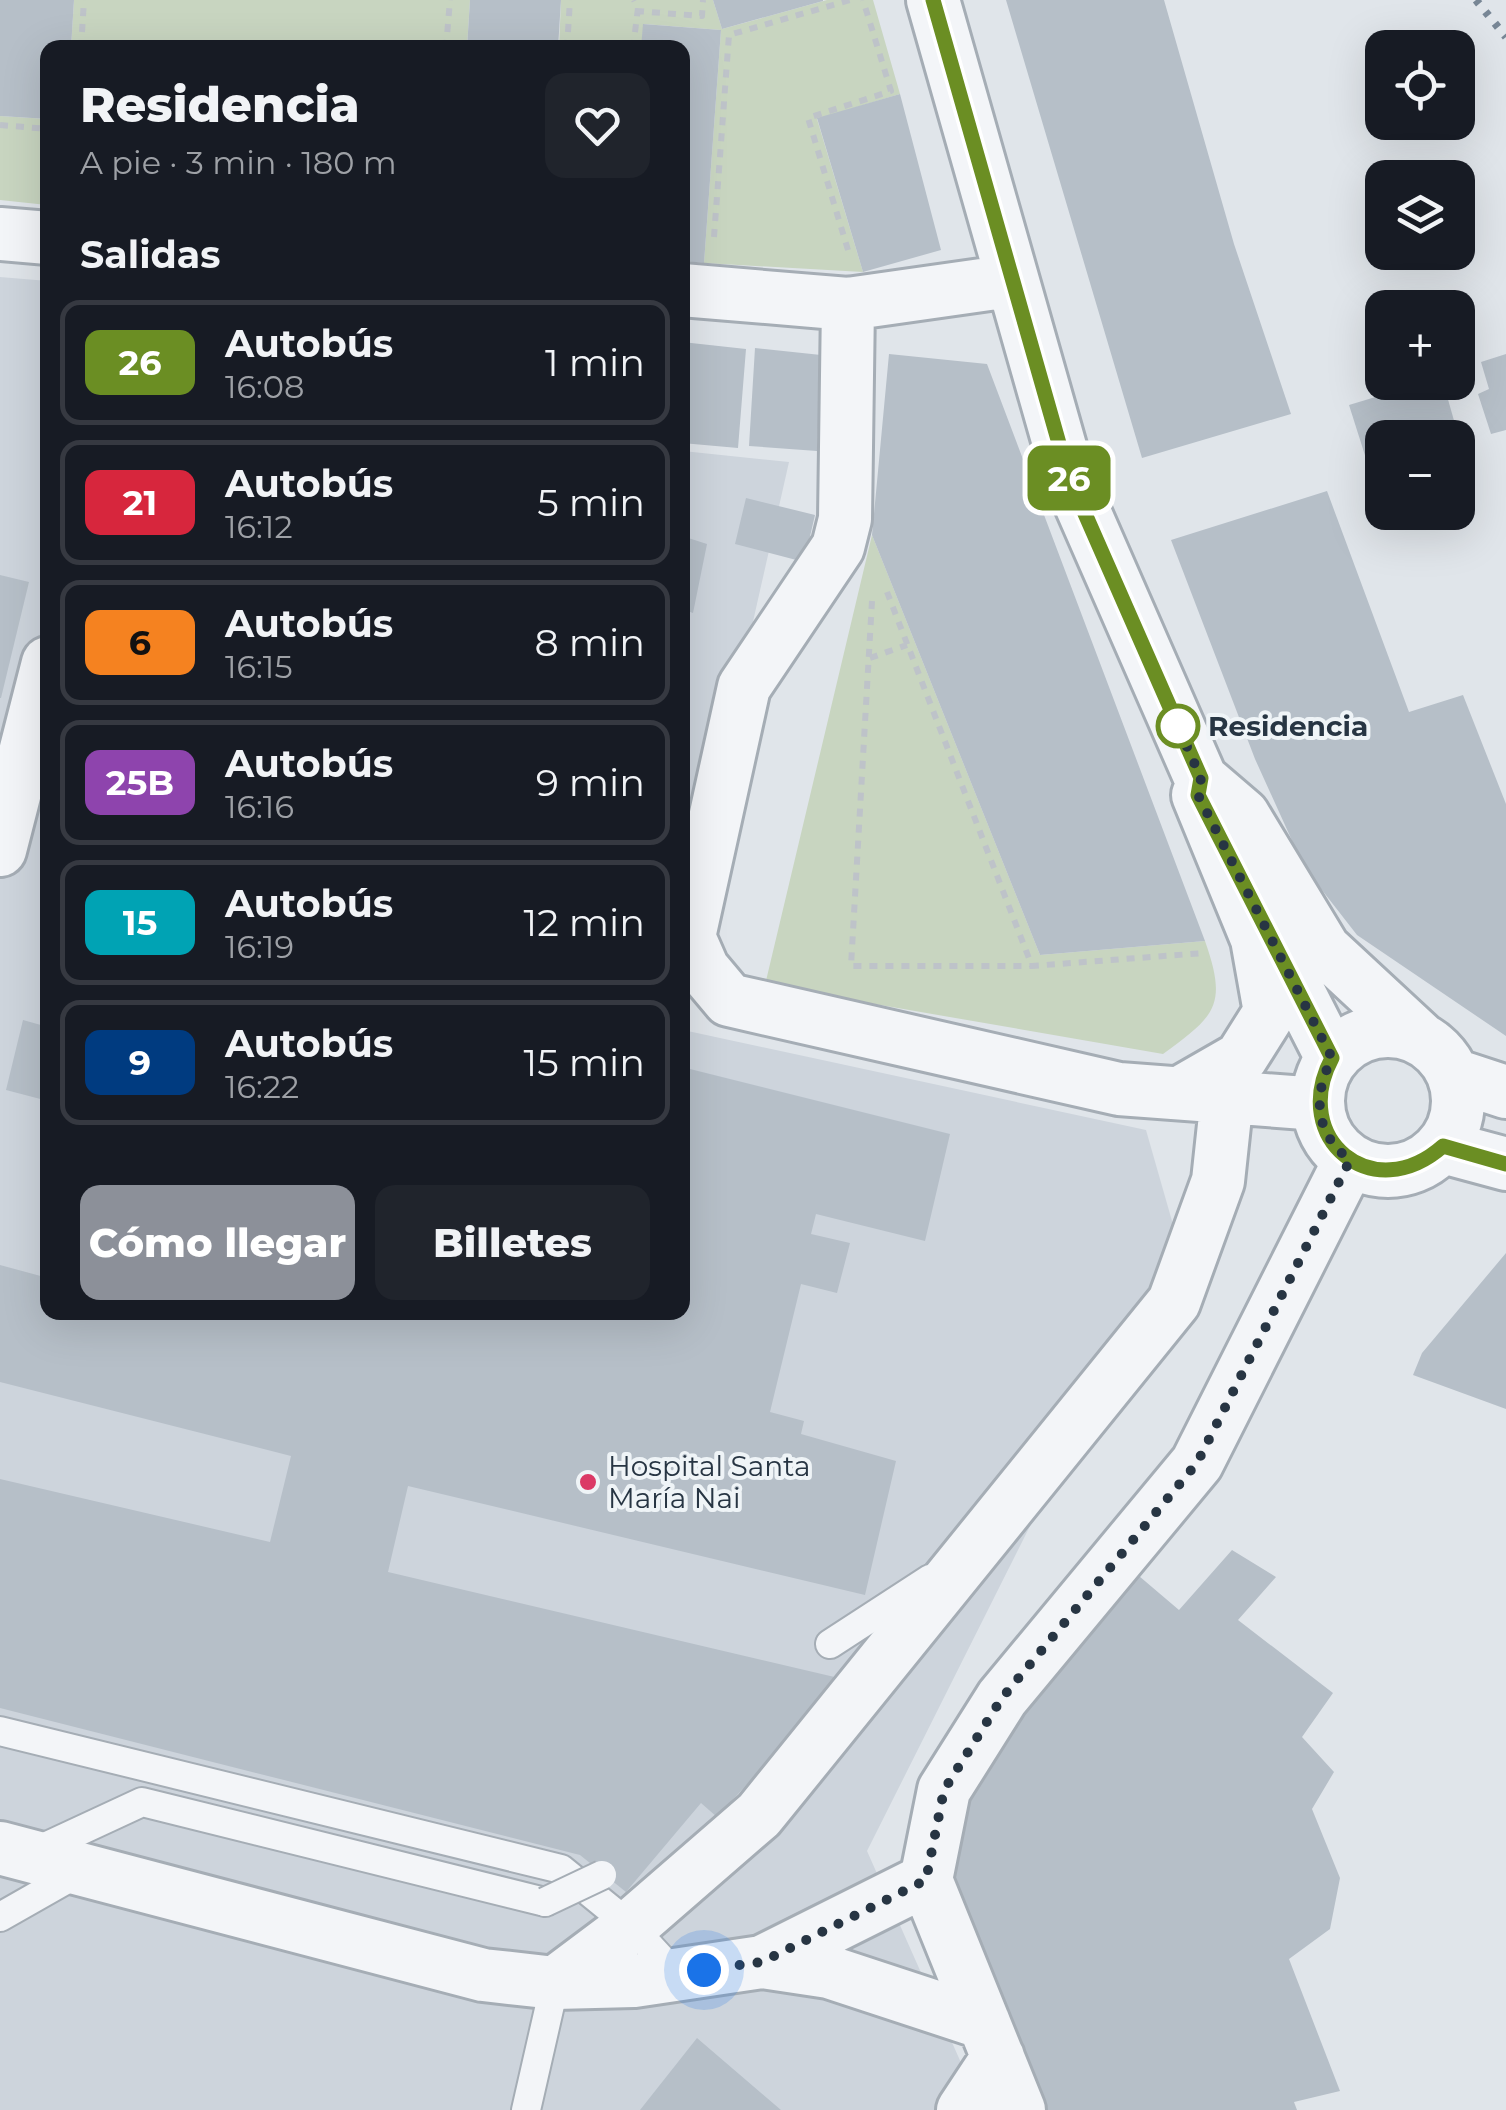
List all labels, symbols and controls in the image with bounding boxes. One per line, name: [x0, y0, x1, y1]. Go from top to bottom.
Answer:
map controls: [1365, 30, 1475, 530]
button: locate: [1365, 30, 1475, 140]
button: heart: [545, 73, 650, 178]
text: Residencia: [80, 76, 360, 134]
text: A pie · 3 min · 180 m: [80, 143, 397, 182]
button: layers: [1365, 160, 1475, 270]
text: Salidas: [80, 231, 221, 278]
button: +: [1365, 290, 1475, 400]
text: Autobús: [225, 320, 393, 367]
text: 1 min: [545, 339, 645, 386]
text: 26: [119, 341, 161, 384]
text: 16:08: [225, 367, 304, 406]
button: −: [1365, 420, 1475, 530]
line badge: 26: [1024, 446, 1114, 510]
text: 26: [1048, 457, 1090, 500]
text: Autobús: [225, 460, 393, 507]
text: 5 min: [537, 479, 645, 526]
text: 21: [123, 481, 157, 524]
text: 16:12: [225, 507, 293, 546]
text: Autobús: [225, 600, 393, 647]
text: 8 min: [535, 619, 645, 666]
text: 6: [129, 621, 151, 664]
text: 16:15: [225, 647, 293, 686]
marker: Residencia: [1157, 705, 1199, 747]
place label: Residencia: [1208, 709, 1368, 743]
text: Autobús: [225, 740, 393, 787]
text: 9 min: [536, 759, 645, 806]
text: 25B: [106, 761, 174, 804]
text: 16:16: [225, 787, 294, 826]
text: Autobús: [225, 880, 393, 927]
text: 12 min: [524, 899, 645, 946]
text: 15: [123, 901, 157, 944]
text: 16:19: [225, 927, 294, 966]
text: Autobús: [225, 1020, 393, 1067]
text: 15 min: [524, 1039, 645, 1086]
text: 9: [129, 1041, 151, 1084]
text: 16:22: [225, 1067, 299, 1106]
button: Cómo llegar: [80, 1185, 355, 1300]
button: Billetes: [375, 1185, 650, 1300]
place label: Hospital Santa María Nai: [608, 1449, 810, 1515]
marker: Hospital Santa María Nai: [577, 1471, 599, 1493]
your location: [679, 1945, 729, 1995]

